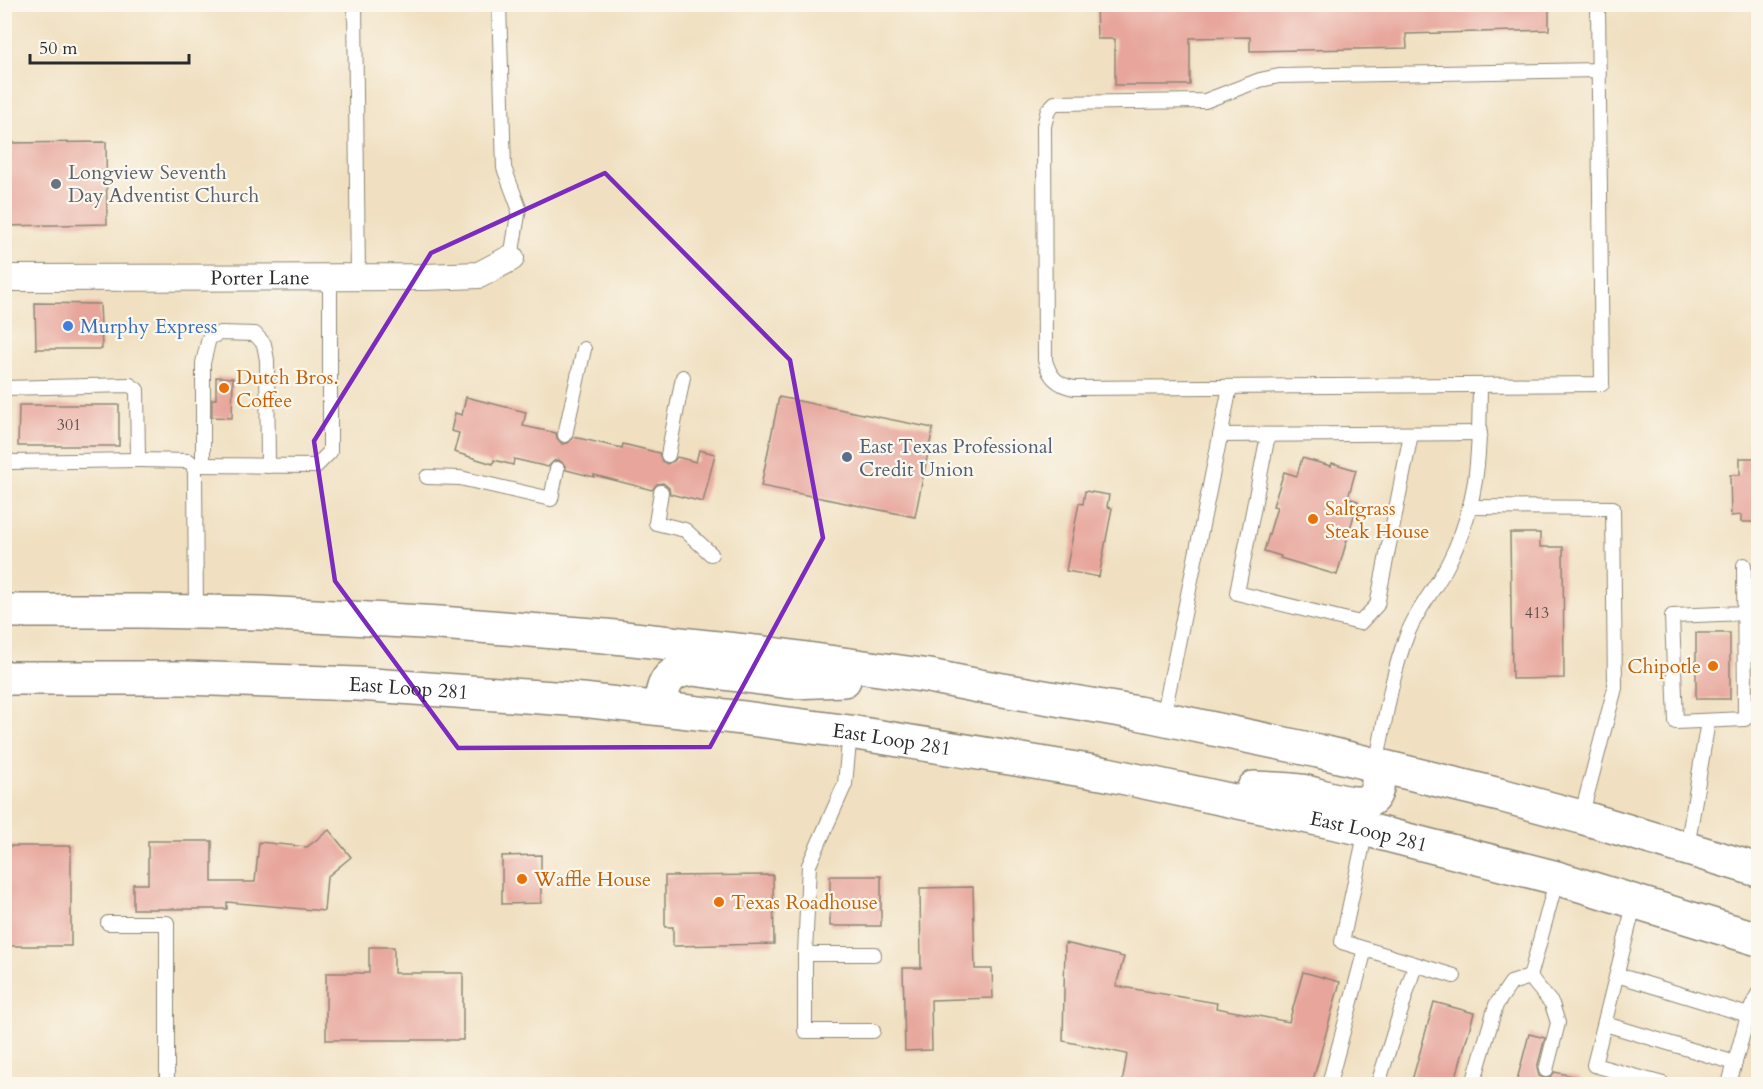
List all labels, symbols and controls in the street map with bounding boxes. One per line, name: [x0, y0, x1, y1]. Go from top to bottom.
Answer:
scale bar: [30, 27, 189, 65]
text: 50 m: [39, 36, 78, 61]
place label: Longview Seventh Day Adventist Church: [68, 159, 259, 209]
marker: Longview Seventh Day Adventist Church: [49, 177, 63, 191]
street label: Porter Lane: [210, 264, 310, 291]
place label: Murphy Express: [80, 313, 217, 340]
marker: Murphy Express: [61, 319, 75, 333]
place label: Dutch Bros. Coffee: [236, 364, 338, 414]
marker: Dutch Bros. Coffee: [217, 381, 231, 395]
house number: 301: [57, 414, 81, 436]
place label: East Texas Professional Credit Union: [859, 433, 1053, 483]
marker: East Texas Professional Credit Union: [840, 450, 854, 464]
place label: Saltgrass Steak House: [1325, 495, 1429, 545]
marker: Saltgrass Steak House: [1306, 512, 1320, 526]
house number: 413: [1525, 602, 1549, 624]
place label: Chipotle: [1627, 653, 1701, 680]
marker: Chipotle: [1706, 659, 1720, 673]
street label: East Loop 281: [348, 670, 470, 705]
street label: East Loop 281: [831, 716, 953, 762]
street label: East Loop 281: [1308, 804, 1430, 858]
place label: Waffle House: [533, 866, 651, 893]
marker: Waffle House: [515, 872, 529, 886]
place label: Texas Roadhouse: [731, 889, 878, 916]
marker: Texas Roadhouse: [712, 895, 726, 909]

